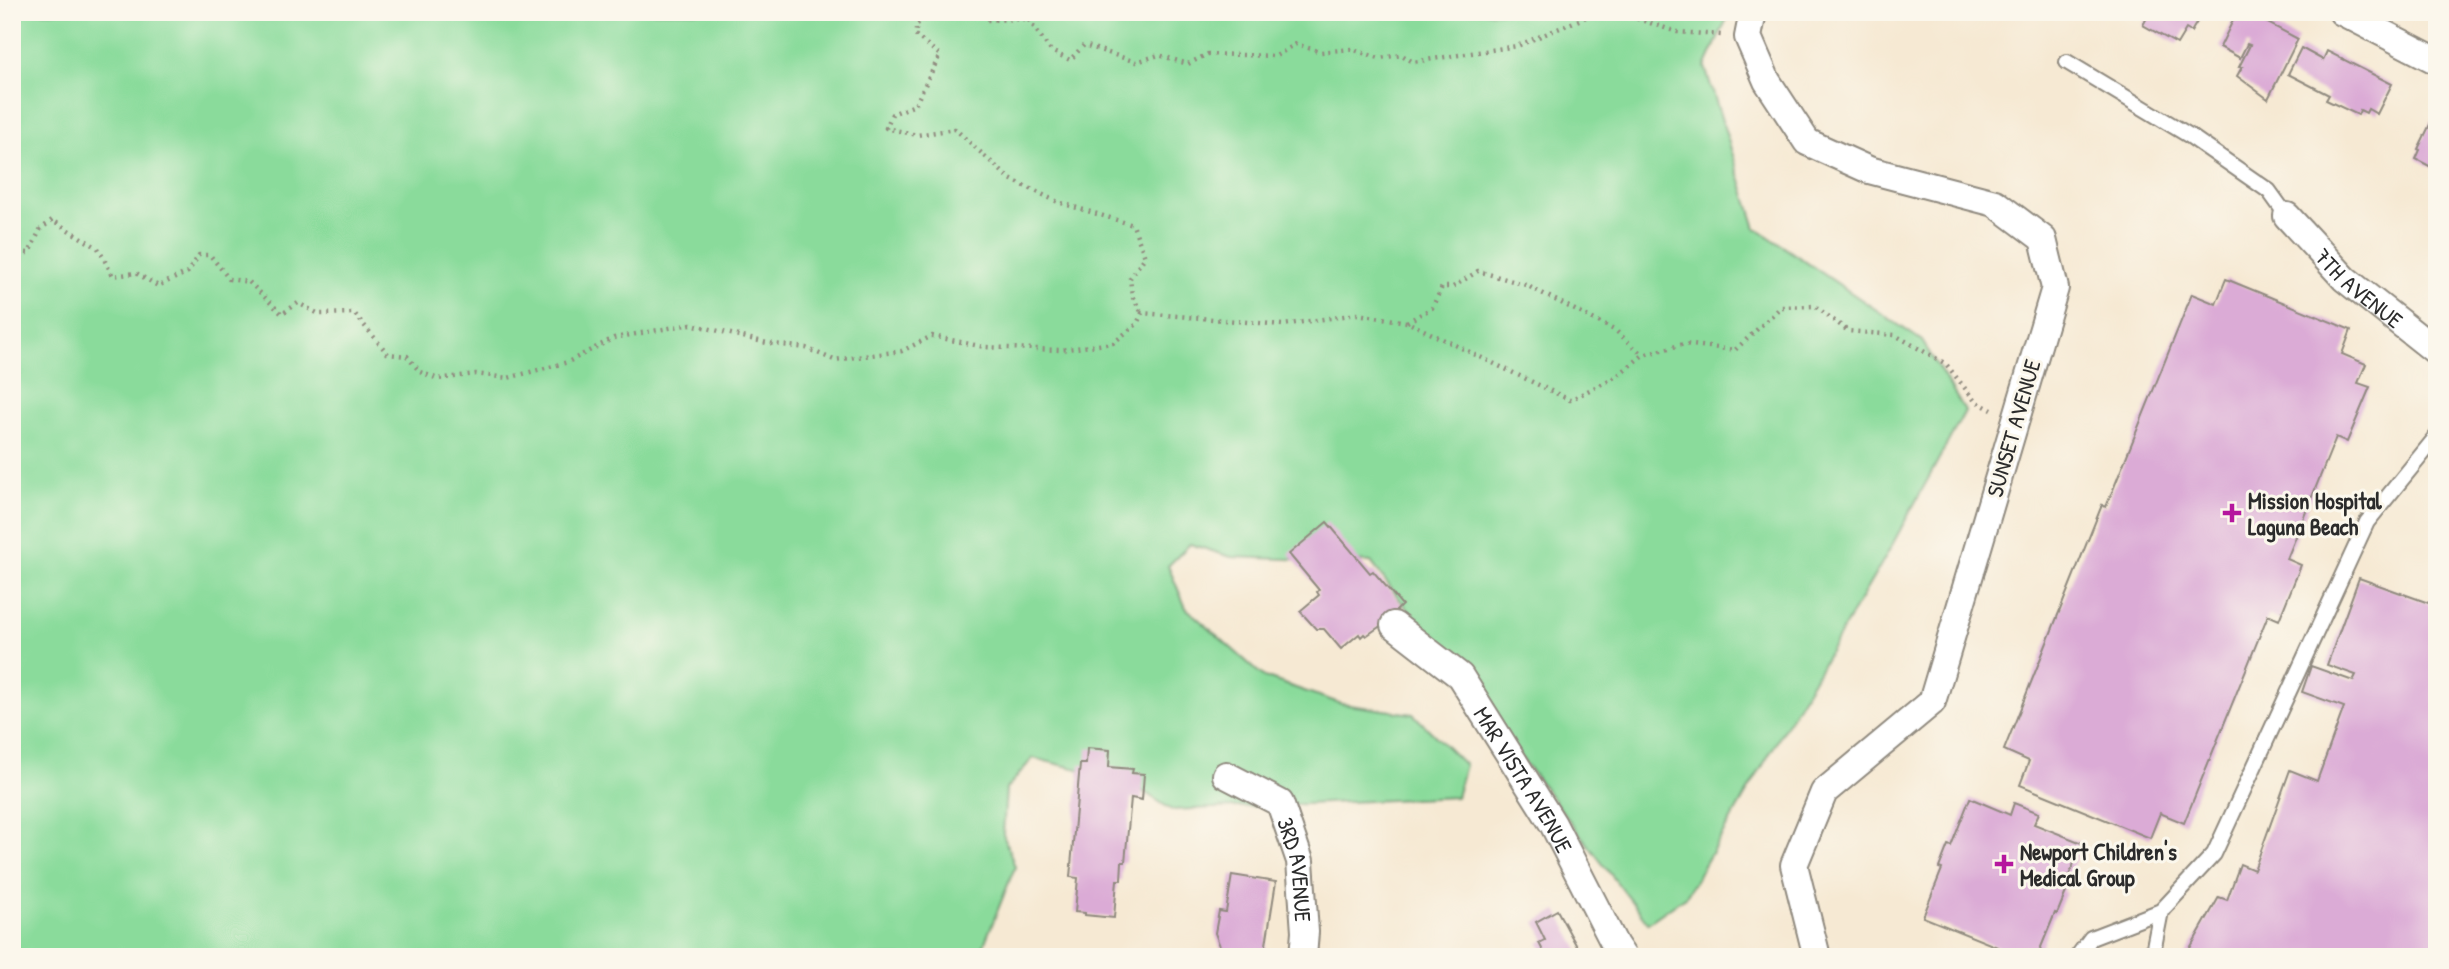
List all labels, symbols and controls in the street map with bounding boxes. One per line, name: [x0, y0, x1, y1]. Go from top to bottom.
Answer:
street label: 7TH AVENUE: [2308, 241, 2410, 335]
street label: SUNSET AVENUE: [1979, 356, 2047, 500]
place label: Mission Hospital Laguna Beach: [2248, 485, 2382, 543]
marker: Mission Hospital Laguna Beach: [2222, 503, 2242, 523]
street label: MAR VISTA AVENUE: [1467, 700, 1580, 858]
street label: 3RD AVENUE: [1271, 813, 1320, 923]
place label: Newport Children's Medical Group: [2020, 836, 2177, 894]
marker: Newport Children's Medical Group: [1994, 854, 2014, 874]

